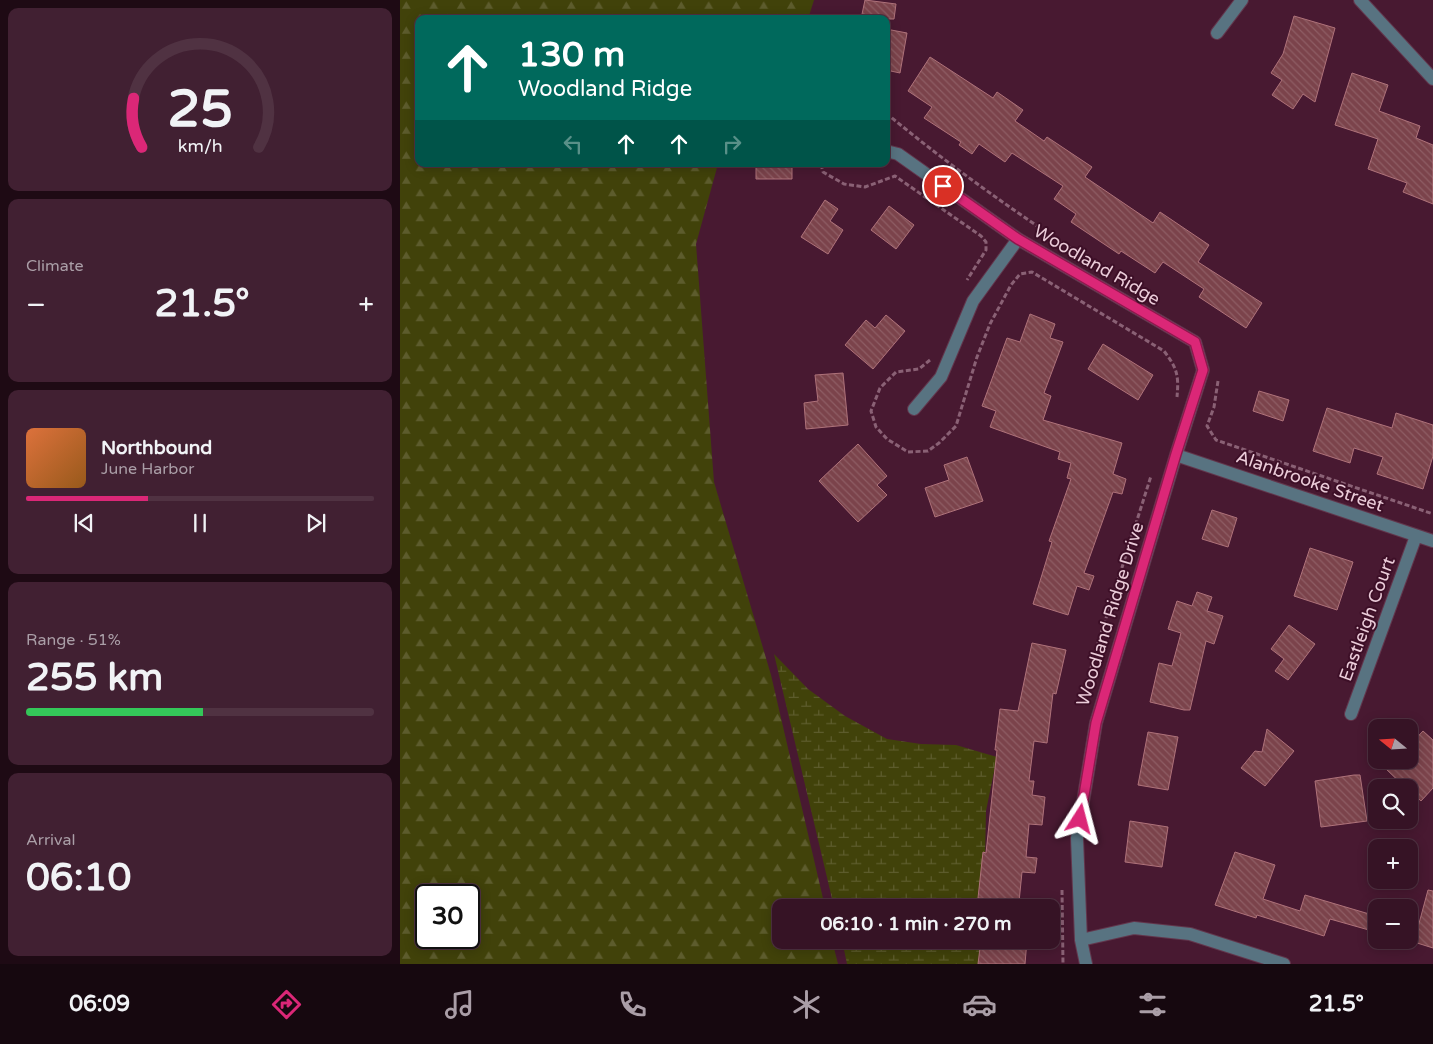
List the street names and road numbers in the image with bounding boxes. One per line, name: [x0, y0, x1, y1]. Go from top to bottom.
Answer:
street label: Woodland Ridge: [1030, 220, 1164, 310]
street label: Alanbrooke Street: [1233, 445, 1387, 517]
street label: Woodland Ridge Drive: [1071, 519, 1149, 709]
street label: Eastleigh Court: [1334, 554, 1400, 684]

